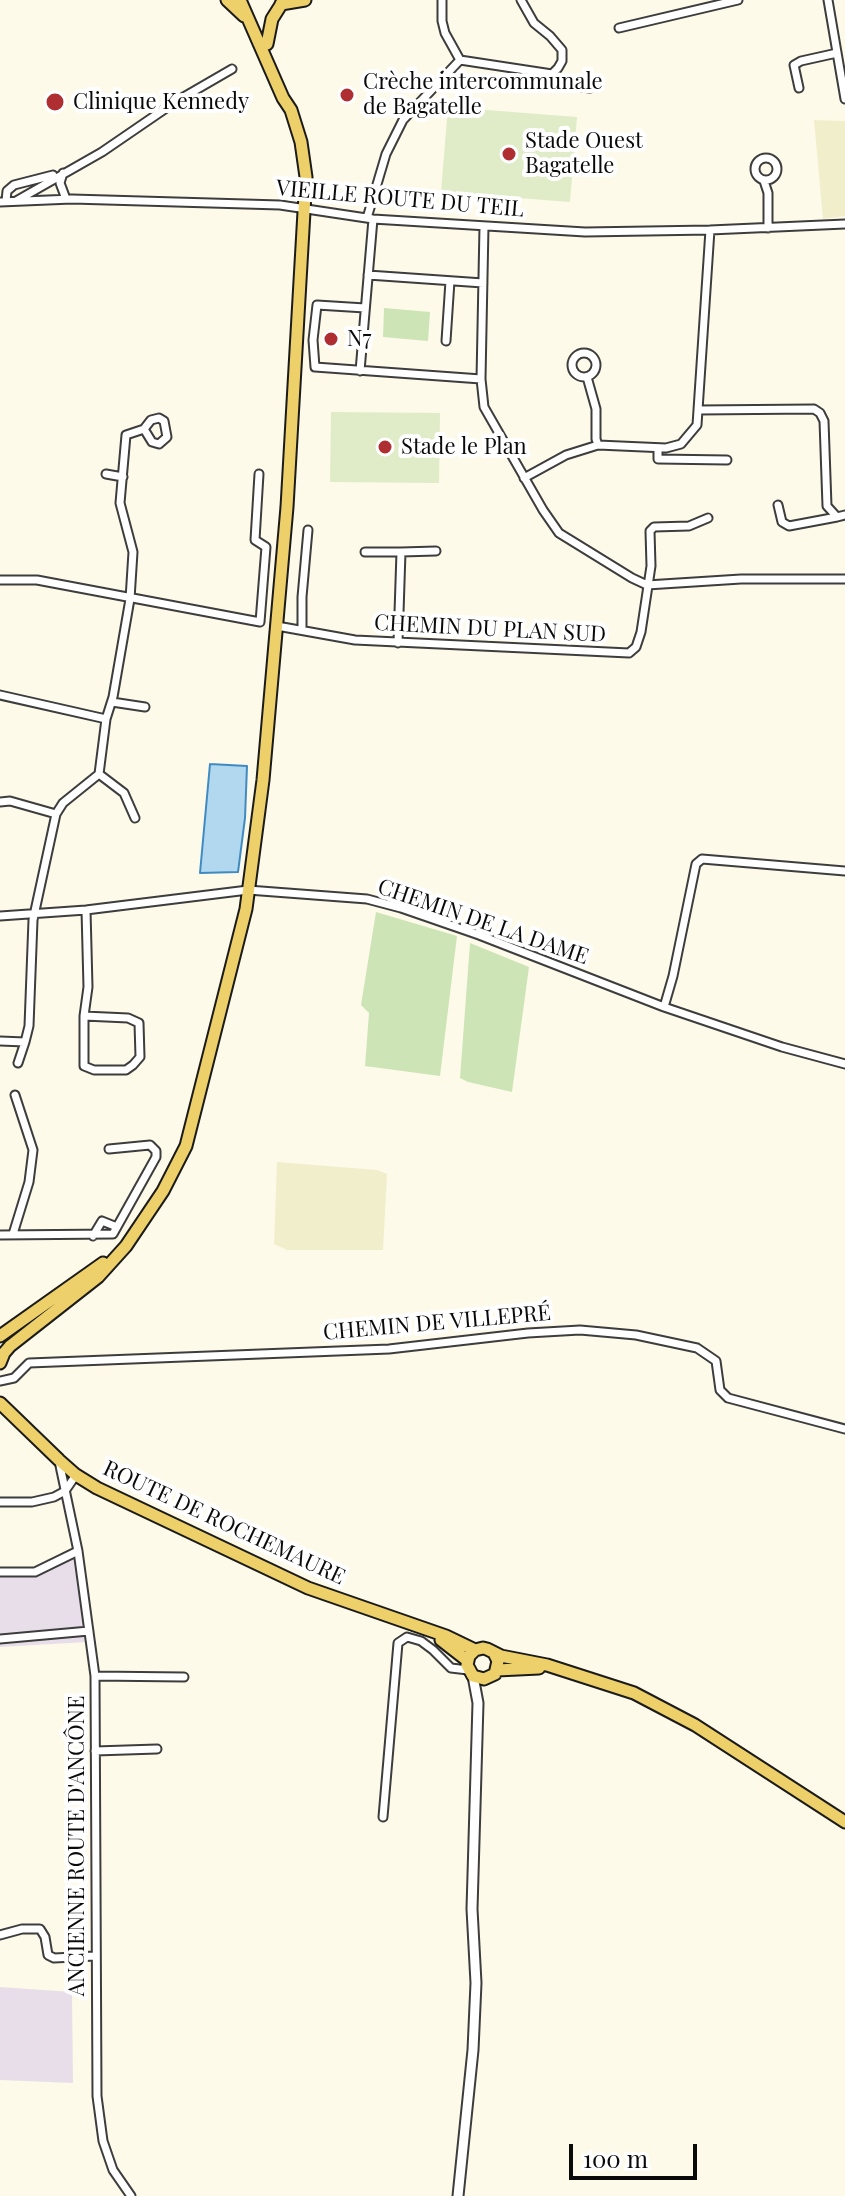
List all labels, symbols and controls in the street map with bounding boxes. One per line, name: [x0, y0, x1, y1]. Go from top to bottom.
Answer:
place label: Crèche intercommunale de Bagatelle: [363, 69, 603, 120]
marker: Crèche intercommunale de Bagatelle: [338, 86, 356, 104]
place label: Clinique Kennedy: [73, 89, 249, 115]
marker: Clinique Kennedy: [44, 91, 66, 113]
place label: Stade Ouest Bagatelle: [525, 128, 643, 180]
marker: Stade Ouest Bagatelle: [500, 145, 518, 163]
street label: VIEILLE ROUTE DU TEIL: [275, 175, 525, 223]
place label: N7: [347, 326, 371, 352]
marker: N7: [322, 330, 340, 348]
place label: Stade le Plan: [401, 434, 527, 460]
marker: Stade le Plan: [376, 438, 394, 456]
street label: CHEMIN DU PLAN SUD: [373, 610, 607, 648]
street label: CHEMIN DE LA DAME: [374, 874, 592, 970]
street label: CHEMIN DE VILLEPRÉ: [322, 1300, 552, 1346]
street label: ROUTE DE ROCHEMAURE: [99, 1455, 349, 1591]
street label: ANCIENNE ROUTE D'ANCÔNE: [64, 1696, 90, 1996]
scale bar: [573, 2128, 701, 2178]
text: 100 m: [583, 2142, 648, 2174]

